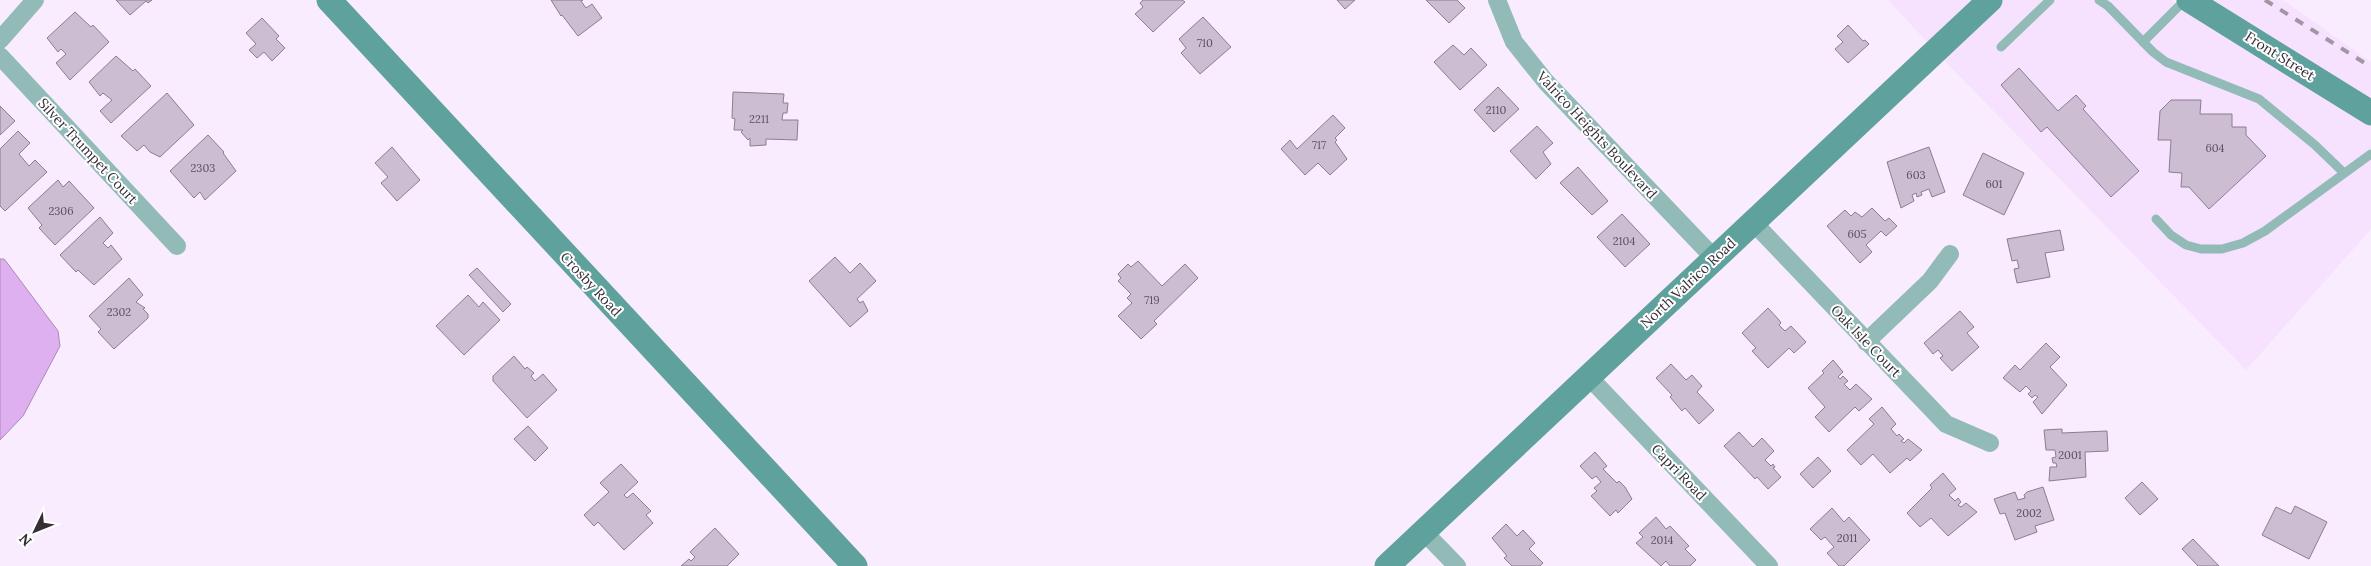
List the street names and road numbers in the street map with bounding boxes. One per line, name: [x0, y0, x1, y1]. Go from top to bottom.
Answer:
street label: Front Street: [2242, 27, 2319, 85]
street label: Valrico Heights Boulevard: [1532, 67, 1661, 203]
street label: Silver Trumpet Court: [34, 94, 142, 208]
street label: North Valrico Road: [1637, 234, 1739, 332]
street label: Crosby Road: [556, 248, 626, 320]
street label: Oak Isle Court: [1827, 301, 1905, 381]
street label: Capri Road: [1648, 440, 1710, 504]

